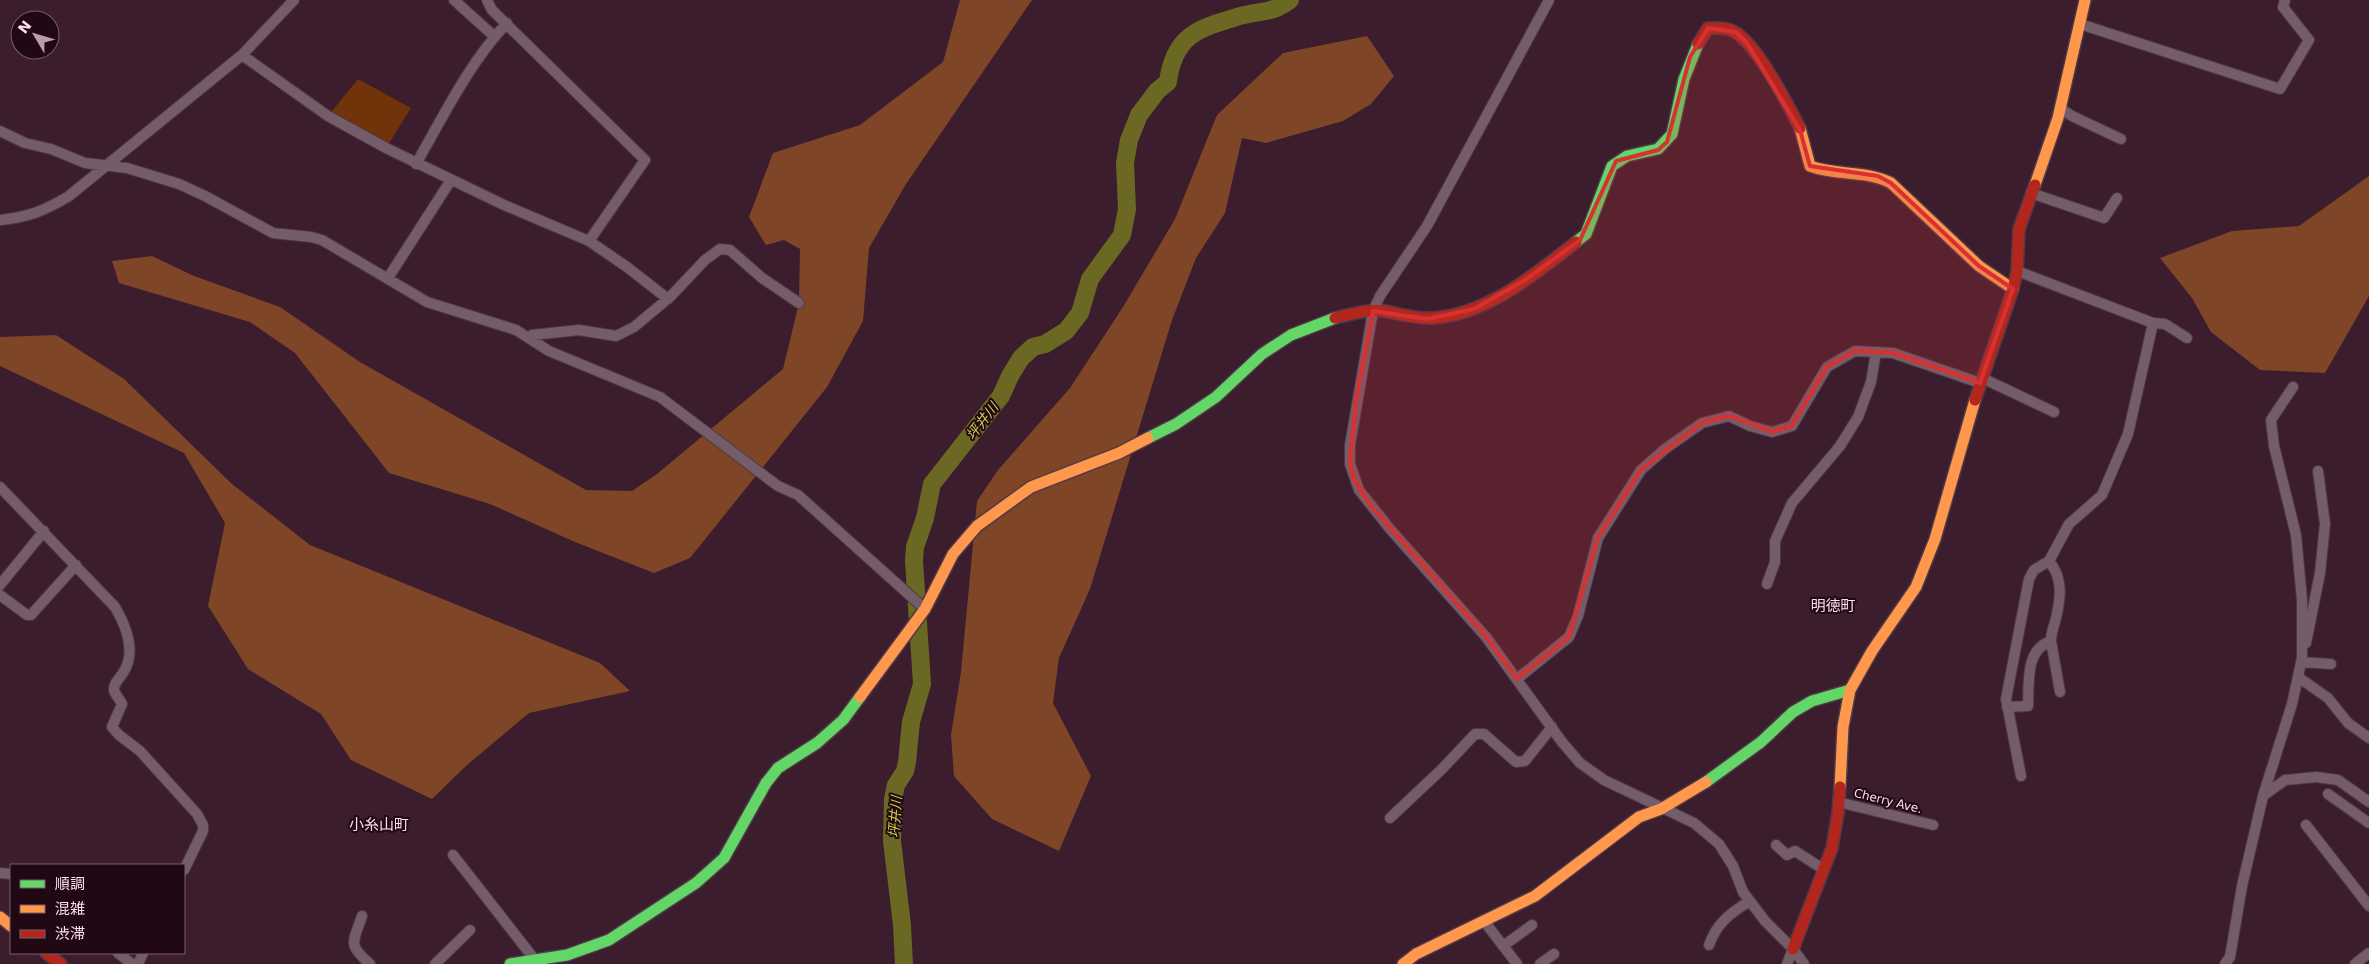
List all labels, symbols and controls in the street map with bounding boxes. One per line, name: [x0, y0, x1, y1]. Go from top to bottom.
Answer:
north arrow: [10, 10, 60, 60]
text: N: [15, 17, 35, 37]
water label: 坪井川: [963, 398, 1002, 442]
district label: 明徳町: [1810, 597, 1856, 615]
street label: Cherry Ave.: [1852, 786, 1924, 816]
water label: 坪井川: [886, 793, 905, 839]
district label: 小糸山町: [349, 816, 409, 834]
legend: [10, 864, 185, 954]
text: 順調: [55, 875, 85, 893]
text: 混雑: [55, 900, 85, 918]
text: 渋滞: [55, 925, 85, 943]

